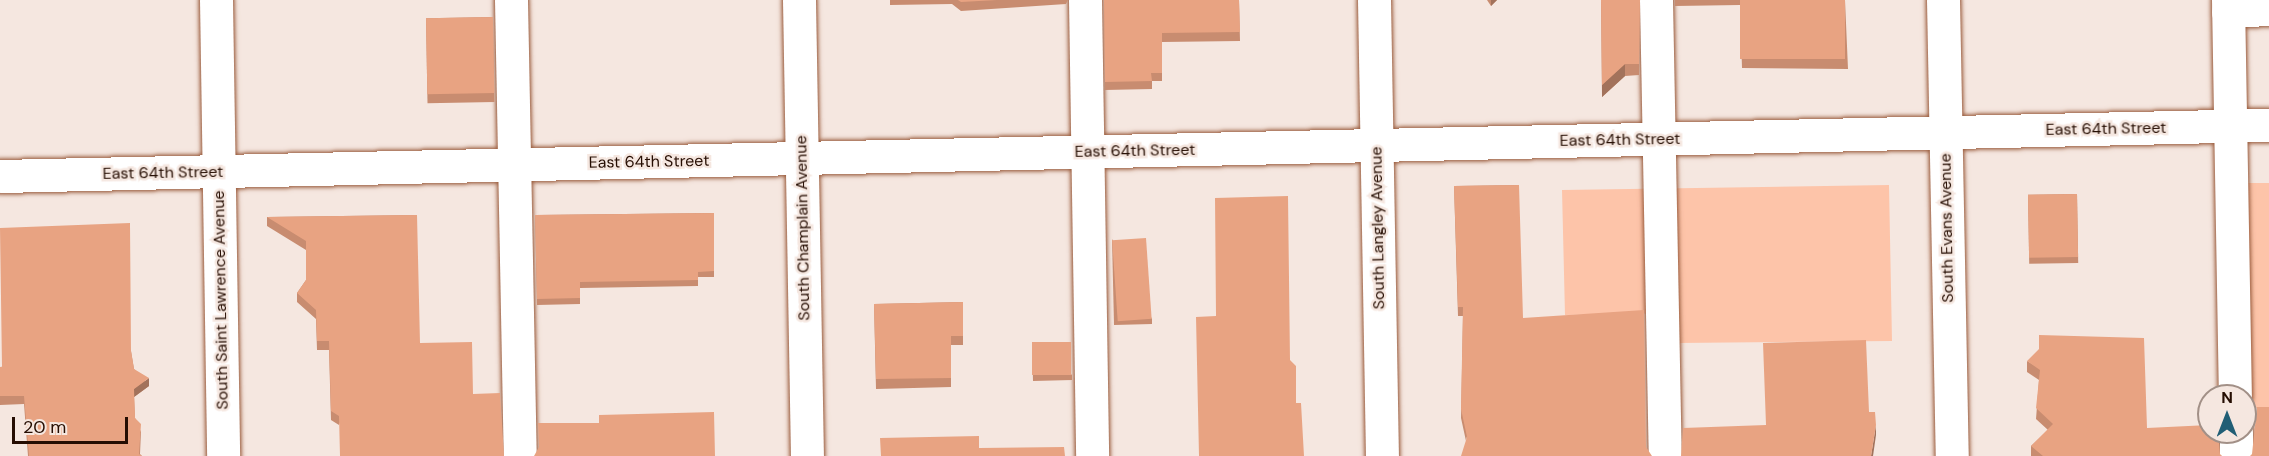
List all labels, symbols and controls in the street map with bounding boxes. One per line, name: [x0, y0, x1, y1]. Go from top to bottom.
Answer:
street label: East 64th Street: [2045, 118, 2167, 140]
street label: East 64th Street: [1559, 129, 1681, 151]
street label: South Champlain Avenue: [792, 135, 814, 321]
street label: East 64th Street: [1074, 140, 1196, 162]
street label: South Langley Avenue: [1367, 146, 1389, 310]
street label: East 64th Street: [588, 151, 710, 173]
street label: South Evans Avenue: [1936, 153, 1958, 303]
street label: East 64th Street: [102, 162, 224, 184]
street label: South Saint Lawrence Avenue: [209, 190, 233, 410]
north arrow: [2197, 384, 2257, 444]
text: N: [2221, 387, 2233, 408]
scale bar: [15, 405, 130, 443]
text: 20 m: [23, 415, 66, 439]

